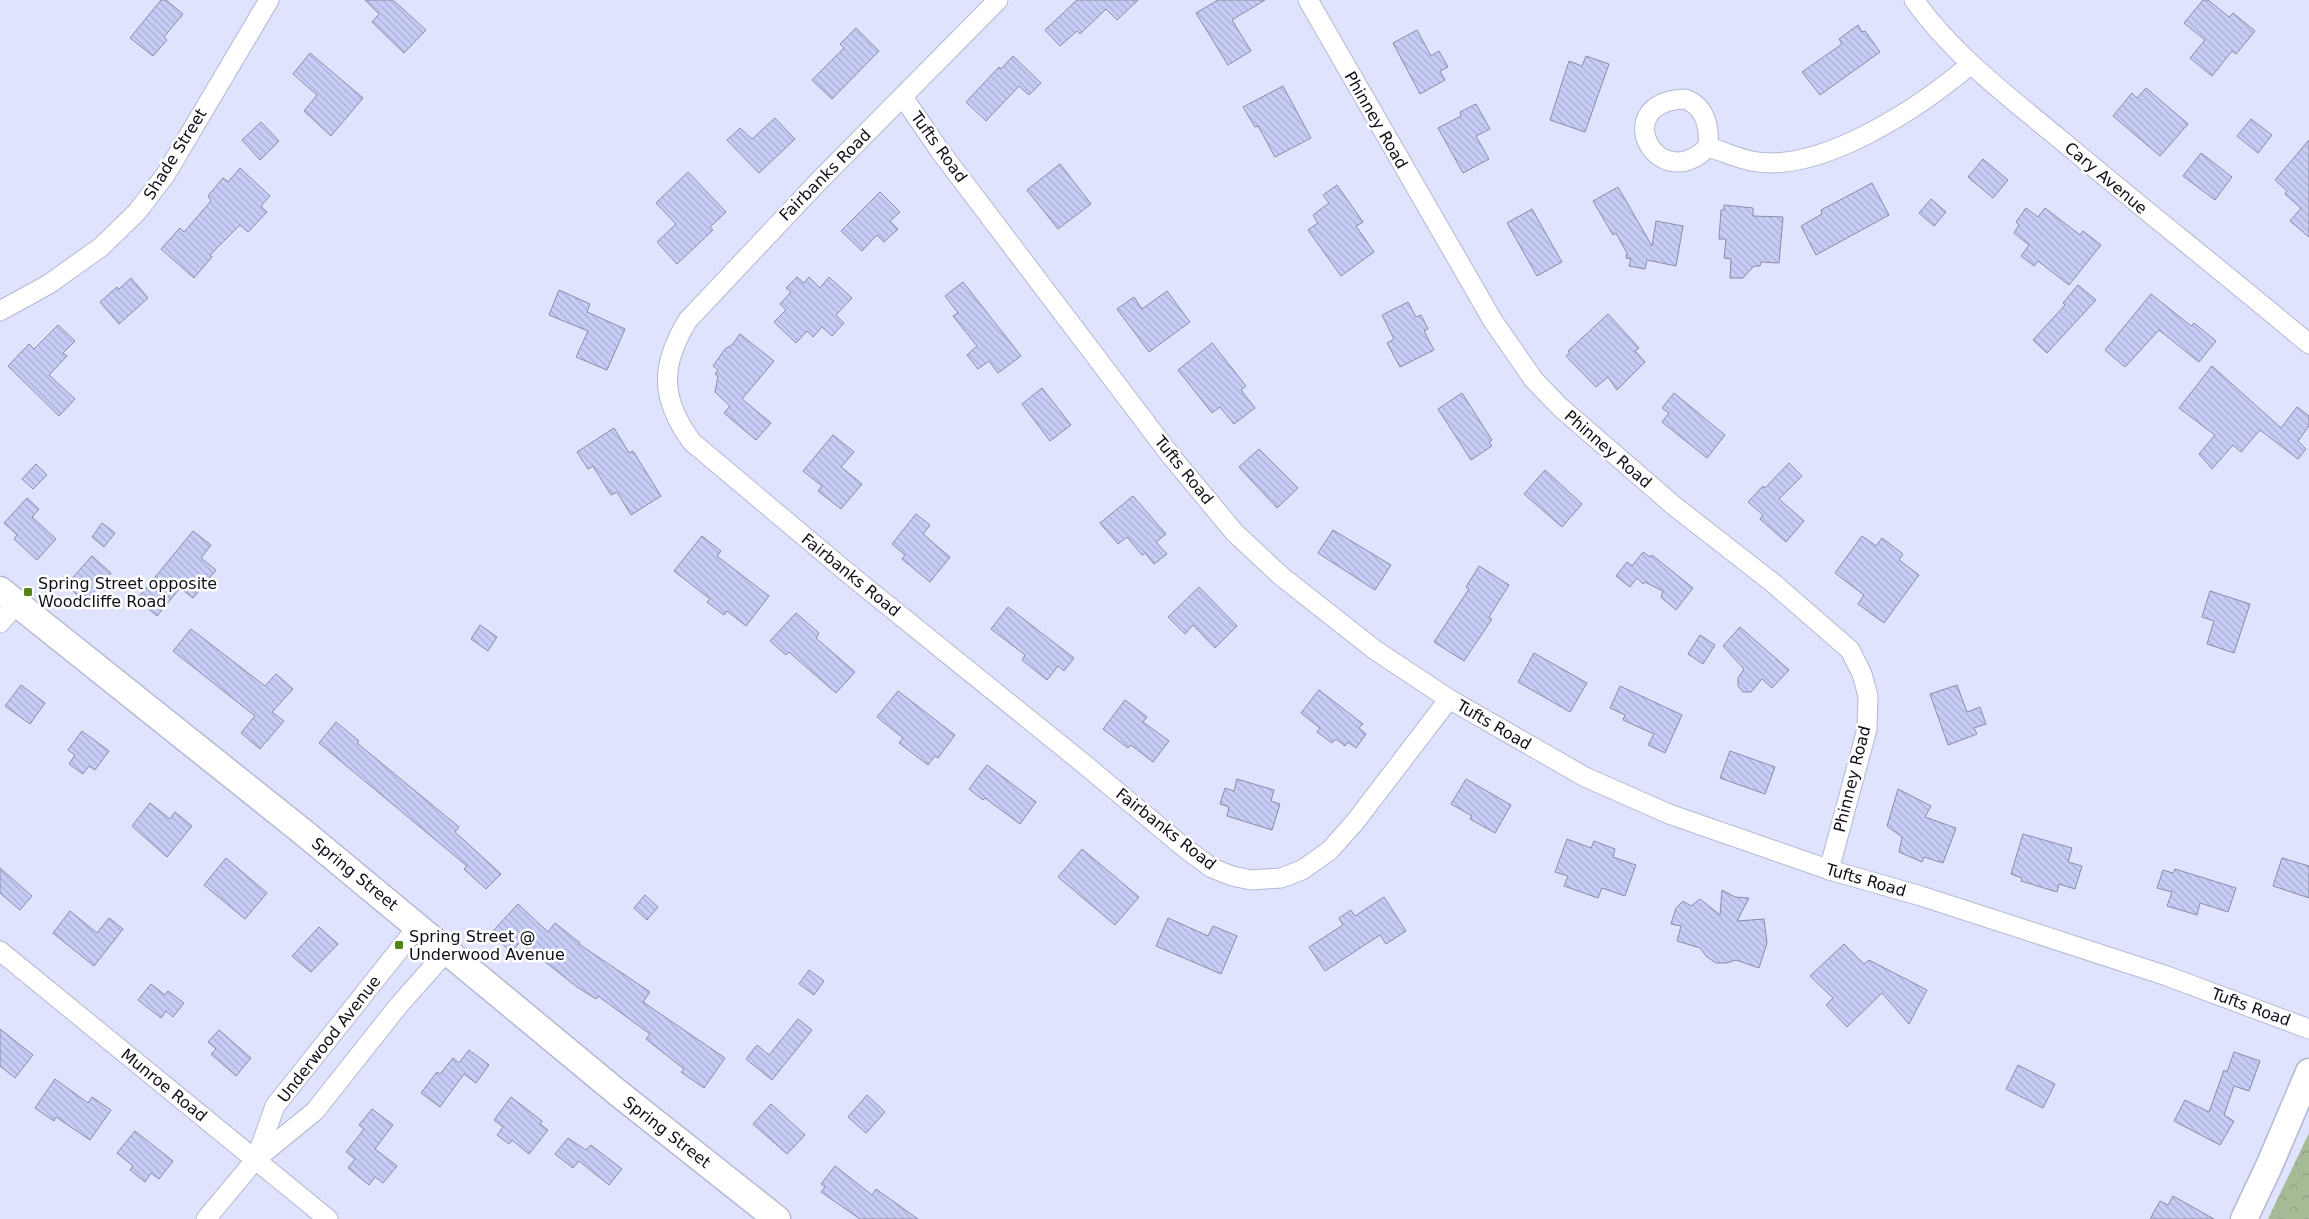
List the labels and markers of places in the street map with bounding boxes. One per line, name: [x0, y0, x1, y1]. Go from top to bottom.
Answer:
place label: Spring Street opposite Woodcliffe Road: [38, 574, 217, 611]
marker: Spring Street opposite Woodcliffe Road: [22, 586, 34, 598]
place label: Spring Street @ Underwood Avenue: [409, 927, 565, 964]
marker: Spring Street @ Underwood Avenue: [393, 939, 405, 951]

